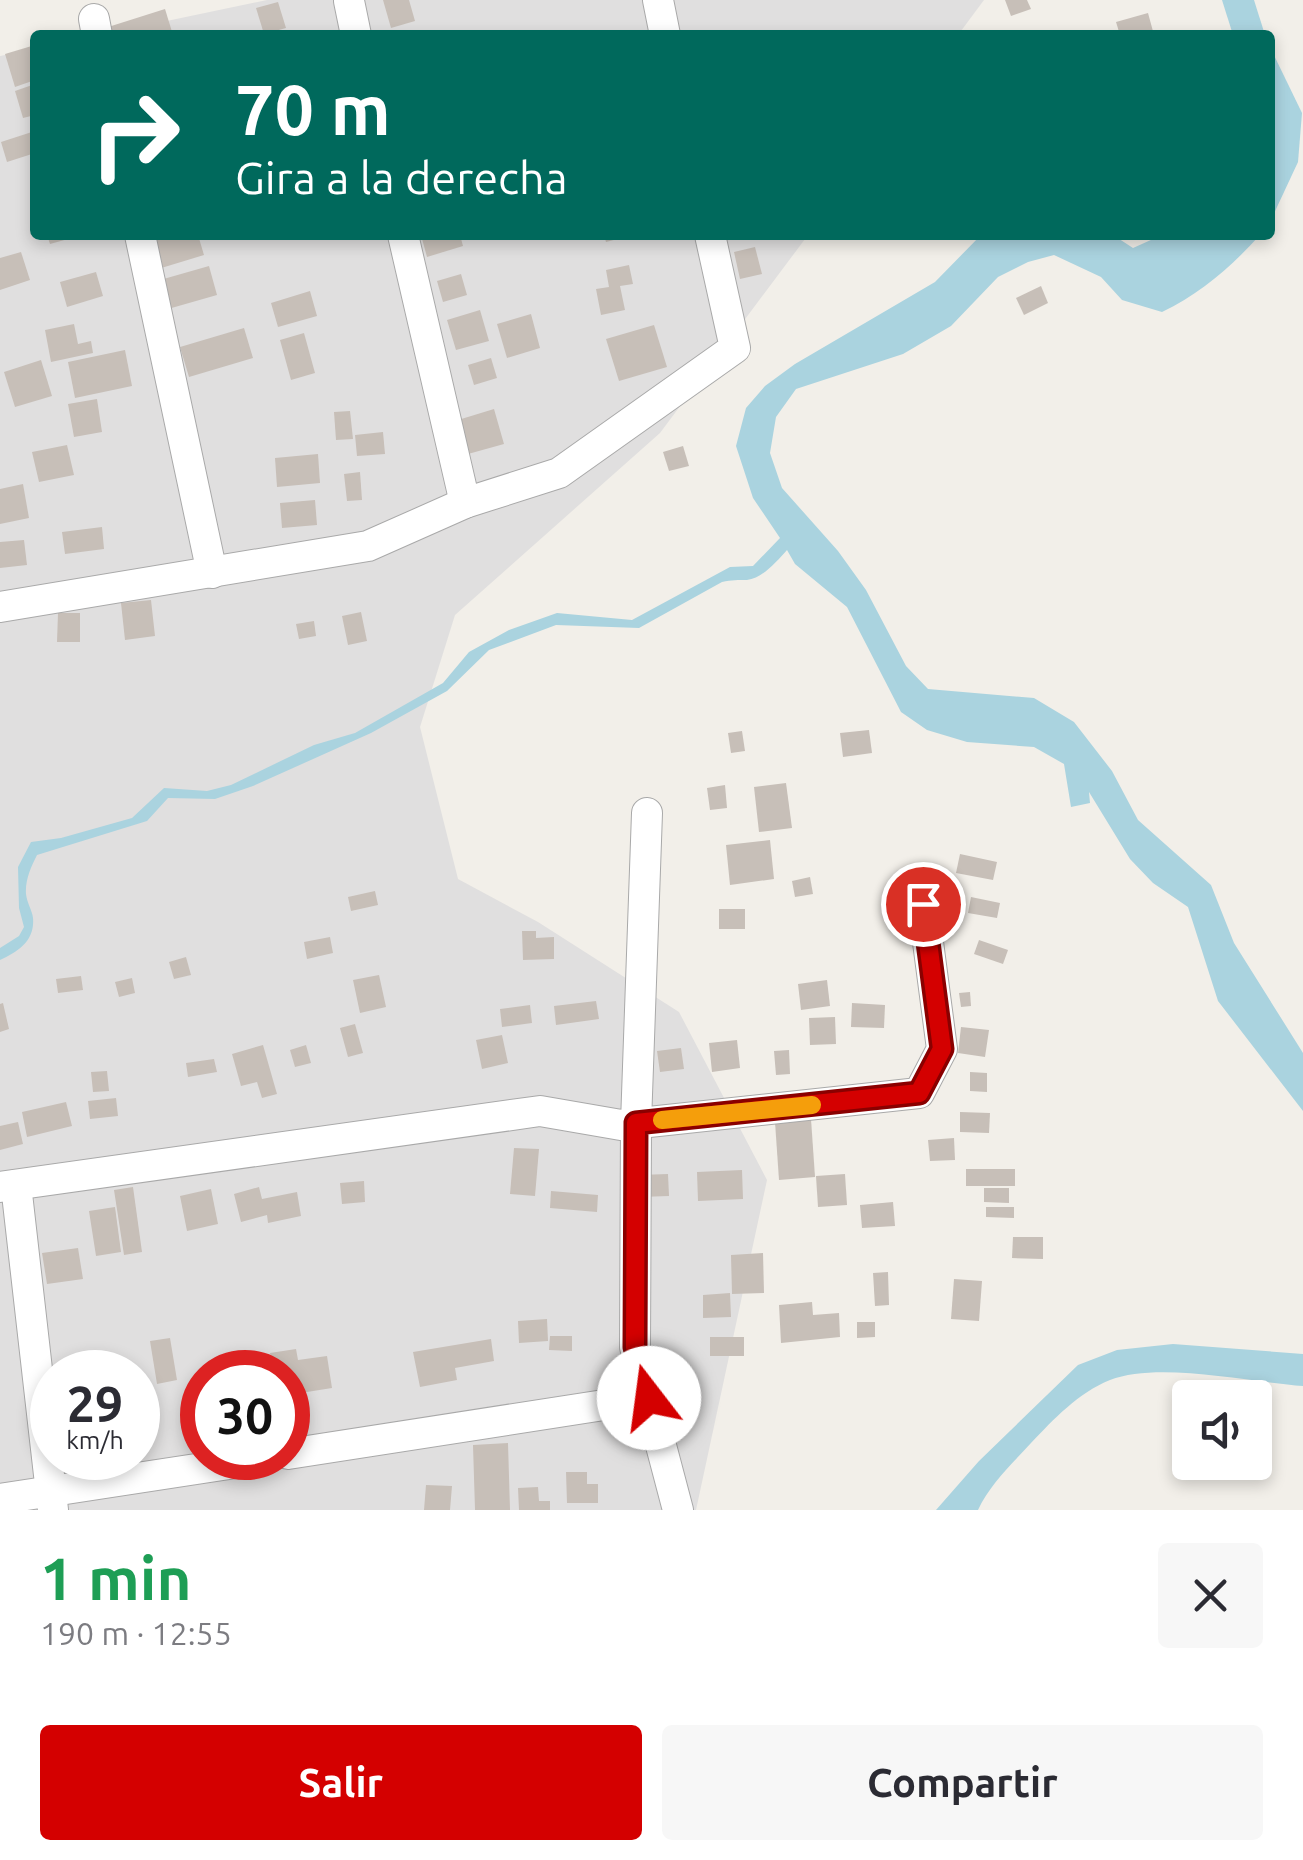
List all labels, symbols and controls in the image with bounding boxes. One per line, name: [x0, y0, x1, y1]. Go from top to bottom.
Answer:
icon: right: [70, 70, 200, 200]
text: 70 m: [235, 70, 391, 148]
text: Gira a la derecha: [235, 152, 568, 203]
pin: [881, 862, 966, 947]
icon: arrive: [896, 877, 951, 932]
position arrow: [597, 1346, 701, 1450]
speed limit sign: 30: [180, 1350, 310, 1480]
text: 29: [67, 1375, 123, 1431]
map controls: [1172, 1380, 1272, 1480]
button: sound: [1172, 1380, 1272, 1480]
text: km/h: [66, 1426, 124, 1454]
button: close: [1158, 1543, 1263, 1648]
text: 1 min: [40, 1544, 192, 1611]
text: 190 m · 12:55: [40, 1615, 232, 1651]
button: Salir: [40, 1725, 642, 1840]
button: Compartir: [662, 1725, 1263, 1840]

